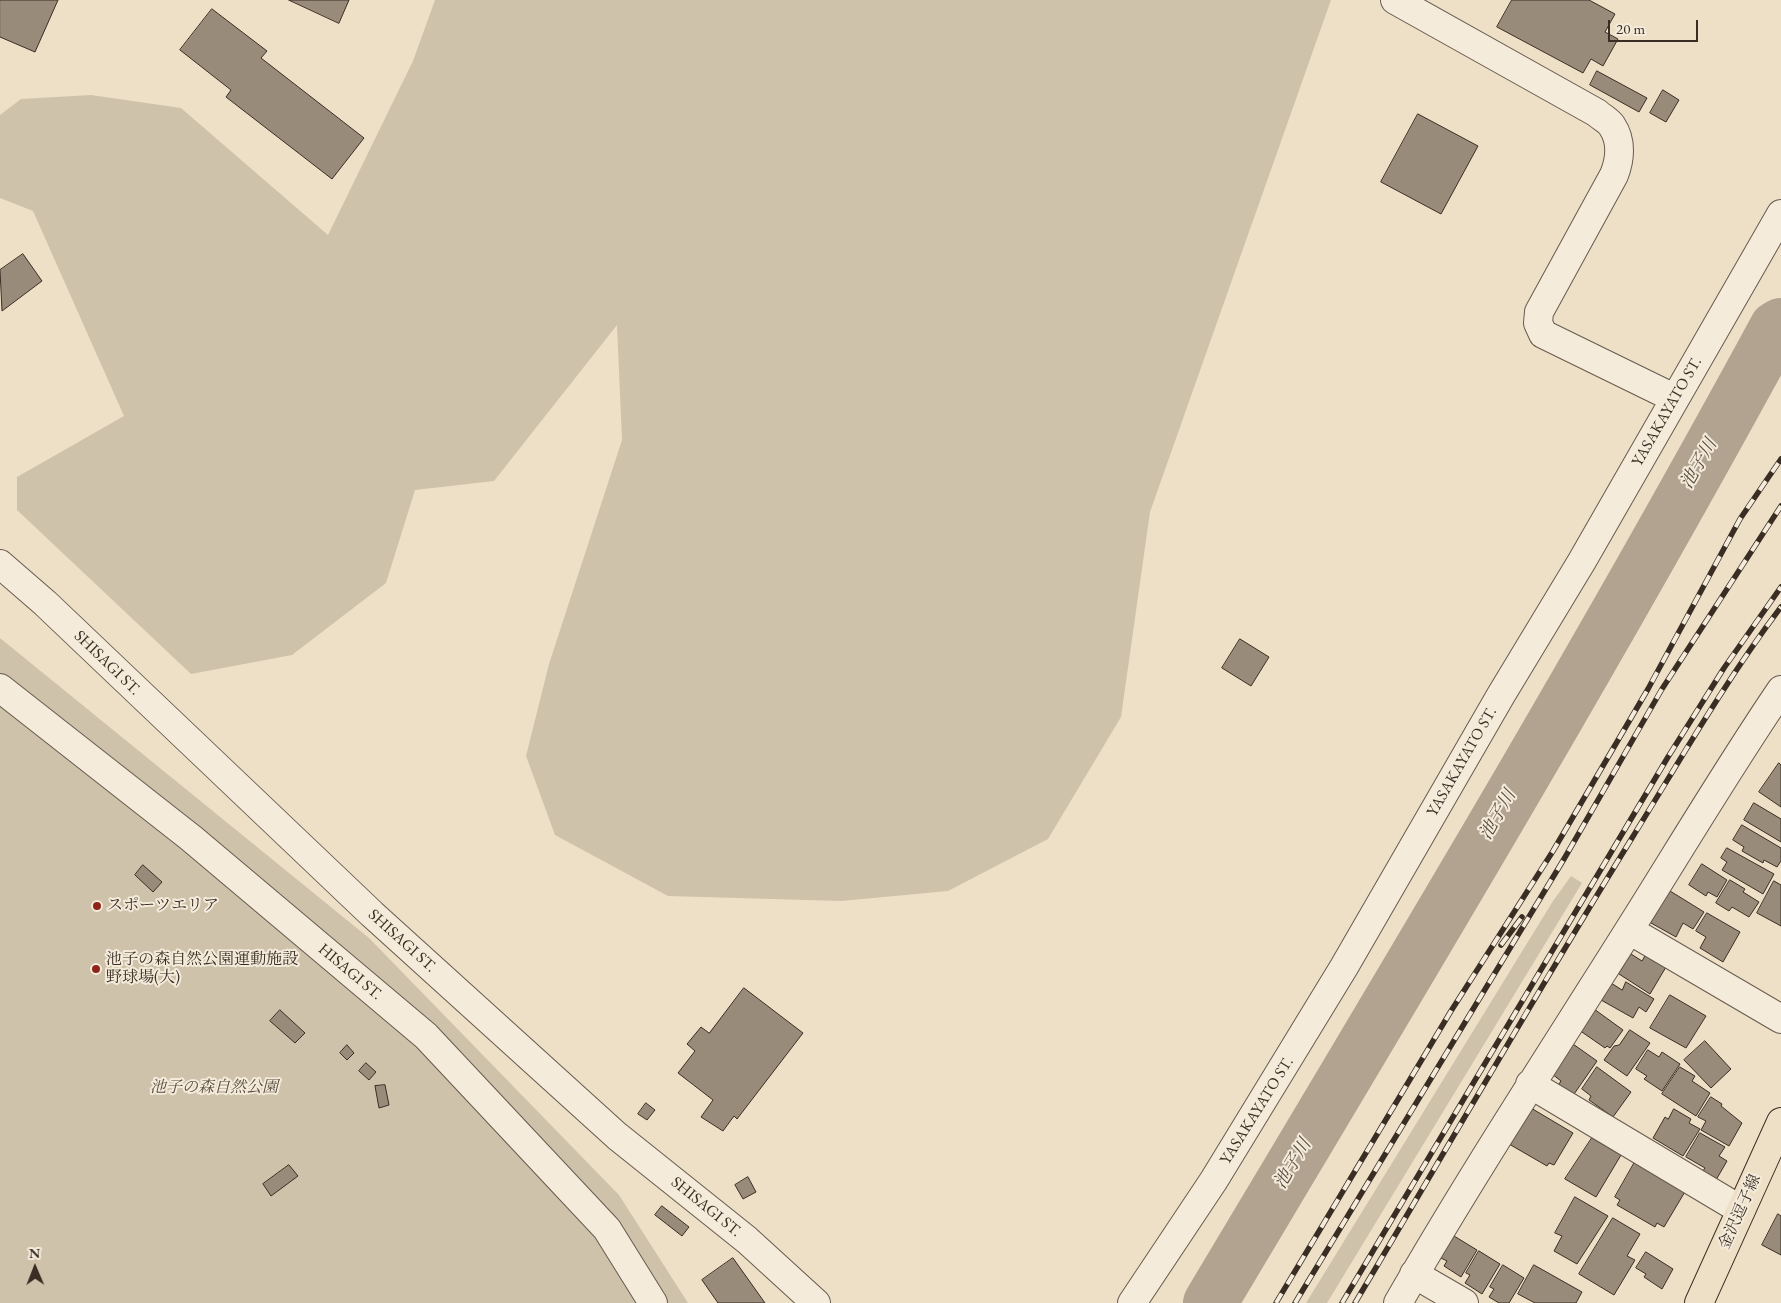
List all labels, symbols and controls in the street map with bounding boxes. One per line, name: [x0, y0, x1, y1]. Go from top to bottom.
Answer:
scale bar: [1611, 10, 1701, 42]
text: 20 m: [1616, 19, 1645, 38]
street label: YASAKAYATO ST.: [1628, 354, 1706, 470]
water label: 池子川: [1676, 435, 1722, 493]
street label: SHISAGI ST.: [70, 627, 144, 699]
street label: YASAKAYATO ST.: [1423, 704, 1501, 820]
water label: 池子川: [1475, 786, 1521, 844]
place label: スポーツエリア: [107, 896, 219, 916]
marker: スポーツエリア: [91, 900, 103, 912]
street label: SHISAGI ST.: [364, 905, 440, 977]
street label: HISAGI ST.: [314, 940, 386, 1004]
place label: 池子の森自然公園運動施設 野球場(大): [106, 950, 298, 988]
marker: 池子の森自然公園運動施設 野球場(大): [90, 963, 102, 975]
street label: YASAKAYATO ST.: [1216, 1054, 1298, 1168]
park label: 池子の森自然公園: [150, 1078, 278, 1098]
water label: 池子川: [1270, 1135, 1316, 1193]
street label: 金沢逗子線: [1715, 1172, 1765, 1252]
street label: SHISAGI ST.: [667, 1173, 745, 1241]
north arrow: [10, 1243, 60, 1293]
text: N: [29, 1244, 41, 1262]

